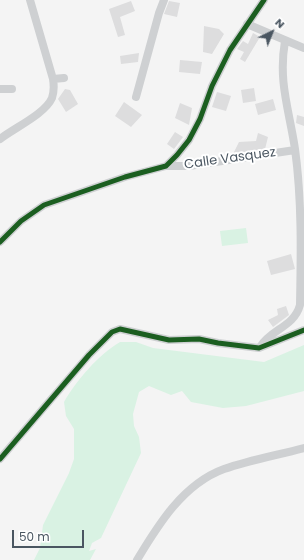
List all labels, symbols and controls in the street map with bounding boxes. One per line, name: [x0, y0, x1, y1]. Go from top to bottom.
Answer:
north arrow: [252, 12, 292, 52]
text: N: [272, 15, 289, 32]
street label: Calle Vasquez: [183, 145, 277, 173]
scale bar: [14, 522, 86, 548]
text: 50 m: [19, 528, 50, 545]

